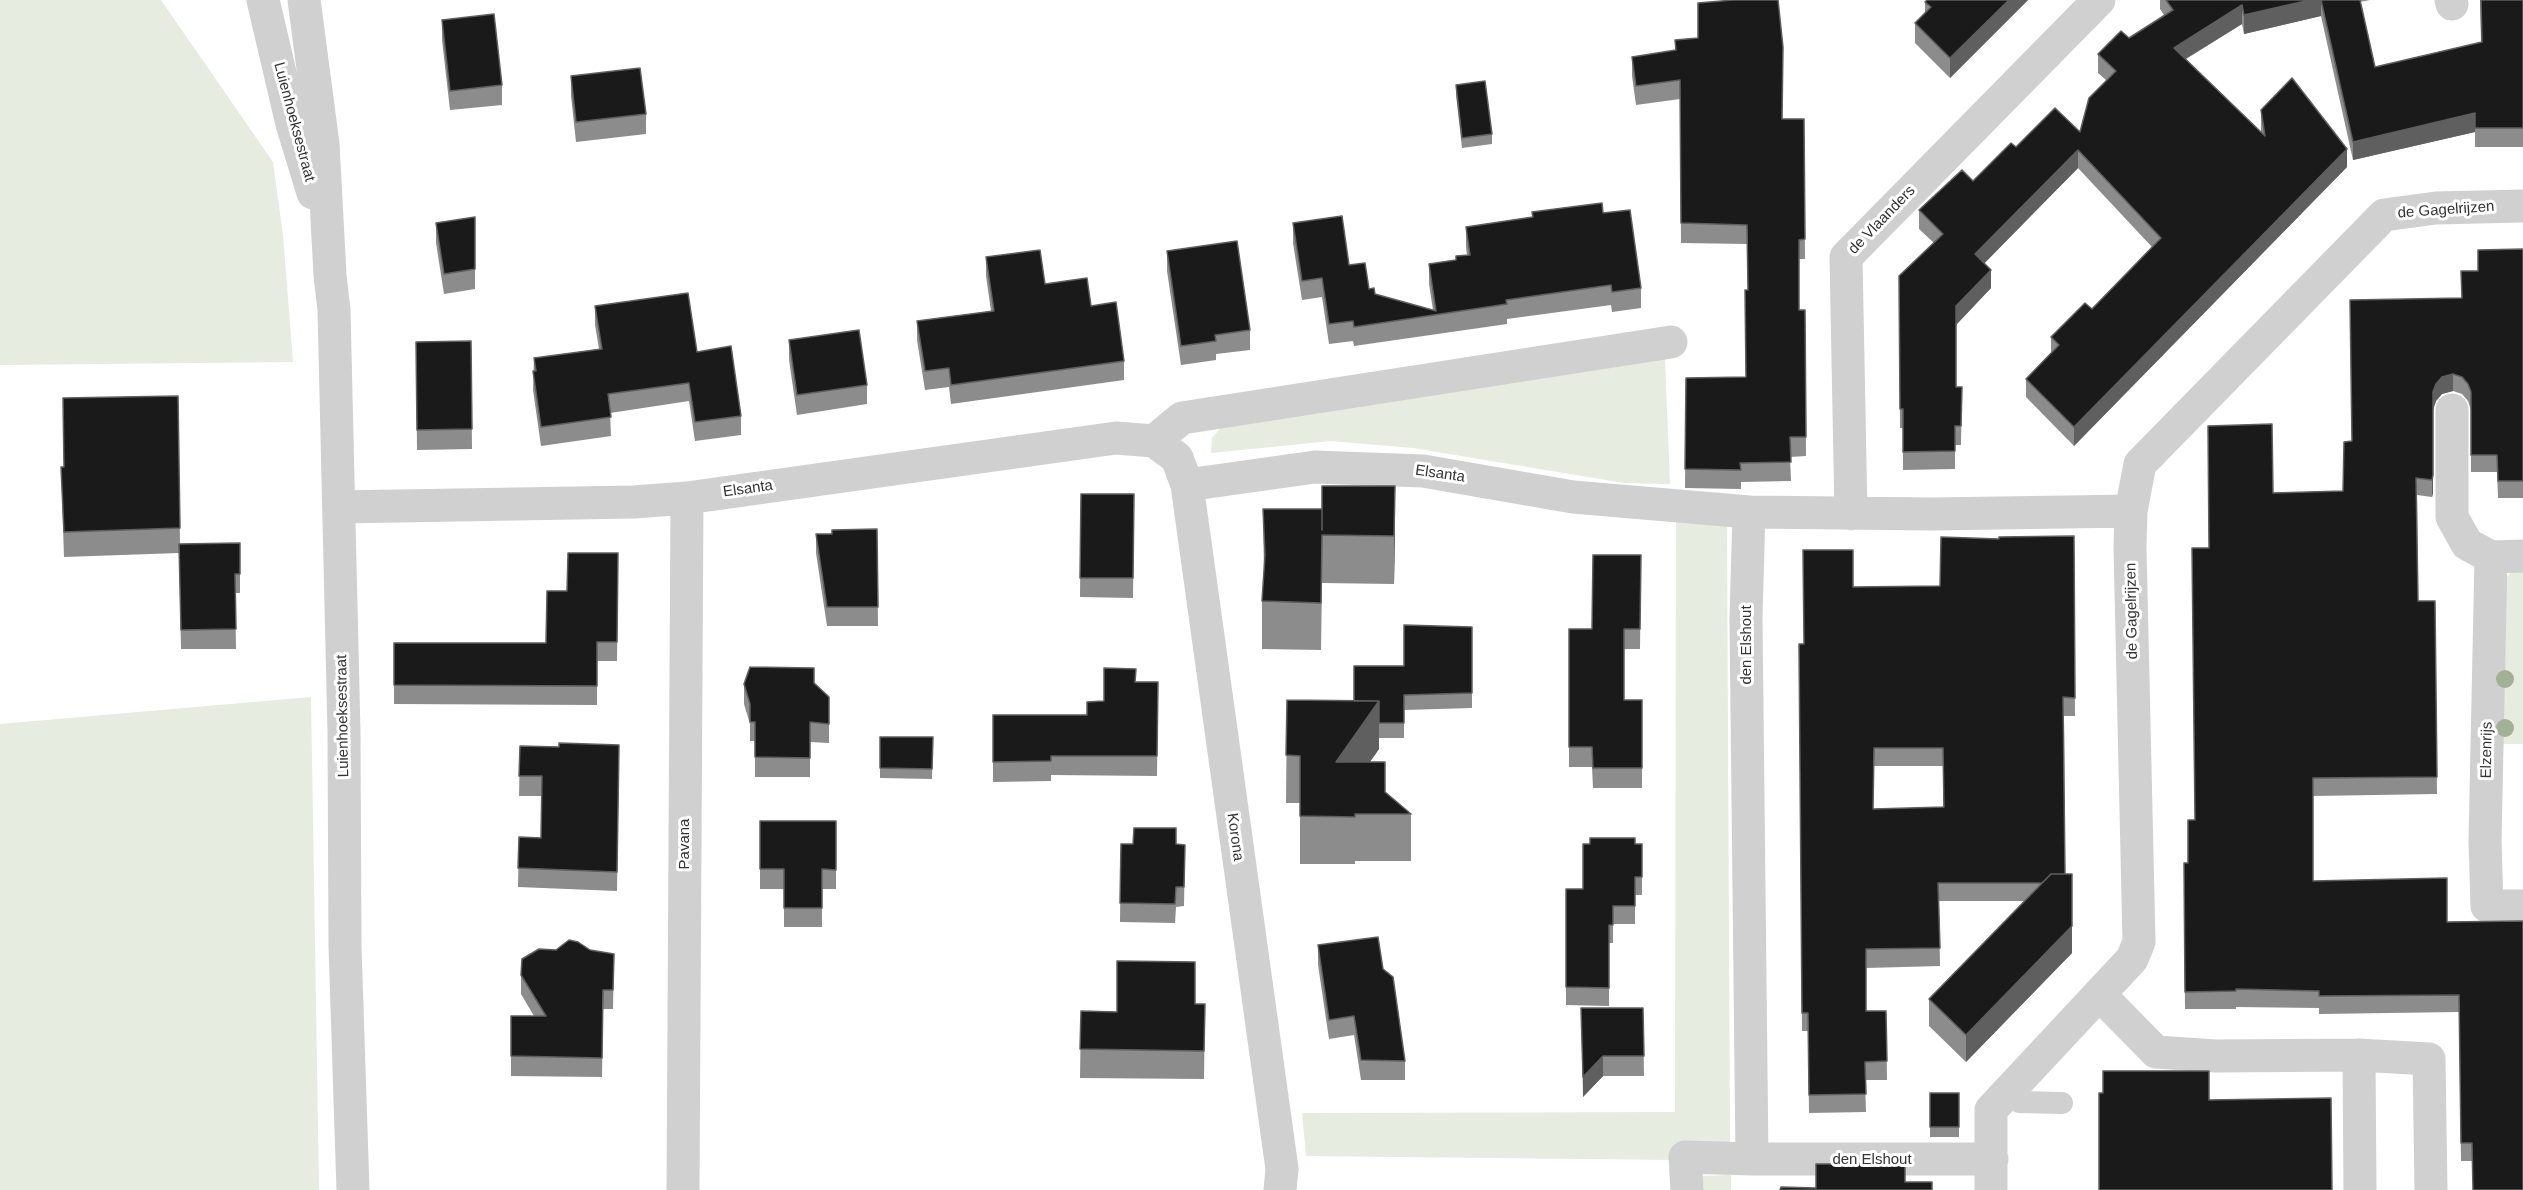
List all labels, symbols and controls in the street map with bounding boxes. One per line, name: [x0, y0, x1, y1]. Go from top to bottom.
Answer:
street label: Luienhoeksestraat: [269, 60, 319, 184]
street label: de Vlaanders: [1845, 182, 1919, 258]
street label: de Gagelrijzen: [2397, 198, 2495, 222]
street label: Elsanta: [1414, 462, 1466, 486]
street label: Elsanta: [722, 477, 774, 501]
street label: de Gagelrijzen: [2122, 562, 2142, 660]
street label: den Elshout: [1738, 605, 1756, 685]
street label: Luienhoeksestraat: [333, 655, 353, 777]
street label: Elzenrijs: [2478, 722, 2496, 778]
street label: Korona: [1223, 812, 1247, 862]
street label: Pavana: [676, 819, 694, 869]
street label: den Elshout: [1832, 1151, 1912, 1169]

